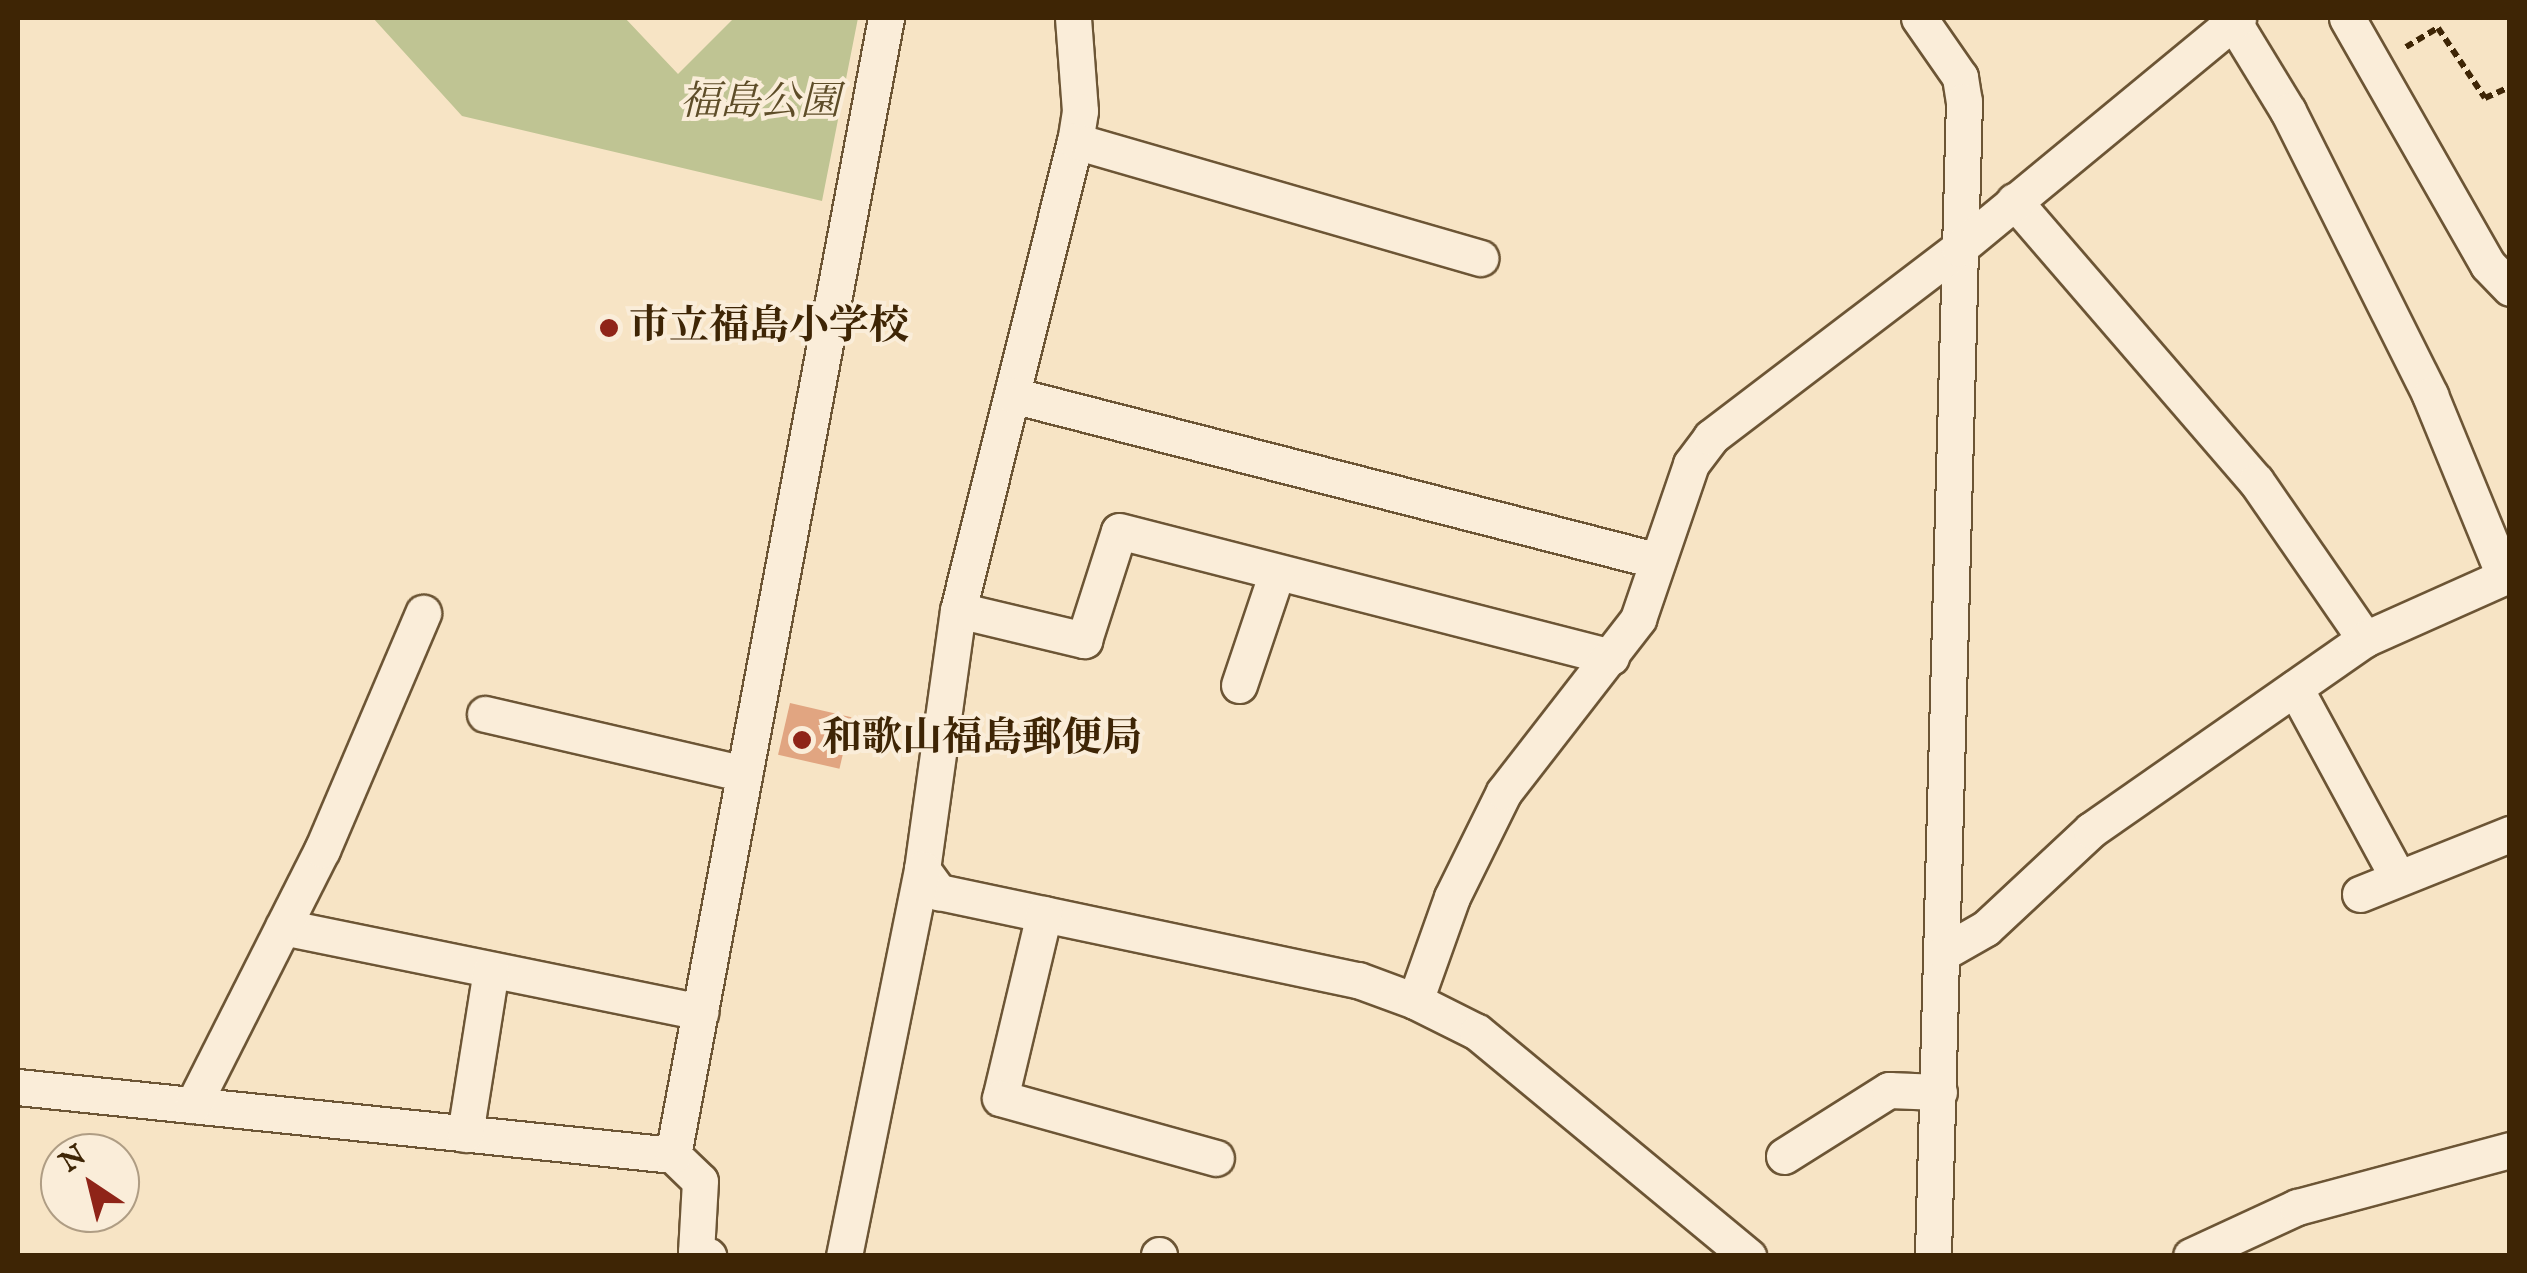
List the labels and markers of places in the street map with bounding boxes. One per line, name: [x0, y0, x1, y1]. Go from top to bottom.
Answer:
place label: 市立福島小学校: [629, 304, 909, 352]
marker: 市立福島小学校: [598, 317, 620, 339]
place label: 和歌山福島郵便局: [822, 716, 1142, 764]
marker: 和歌山福島郵便局: [791, 729, 813, 751]

